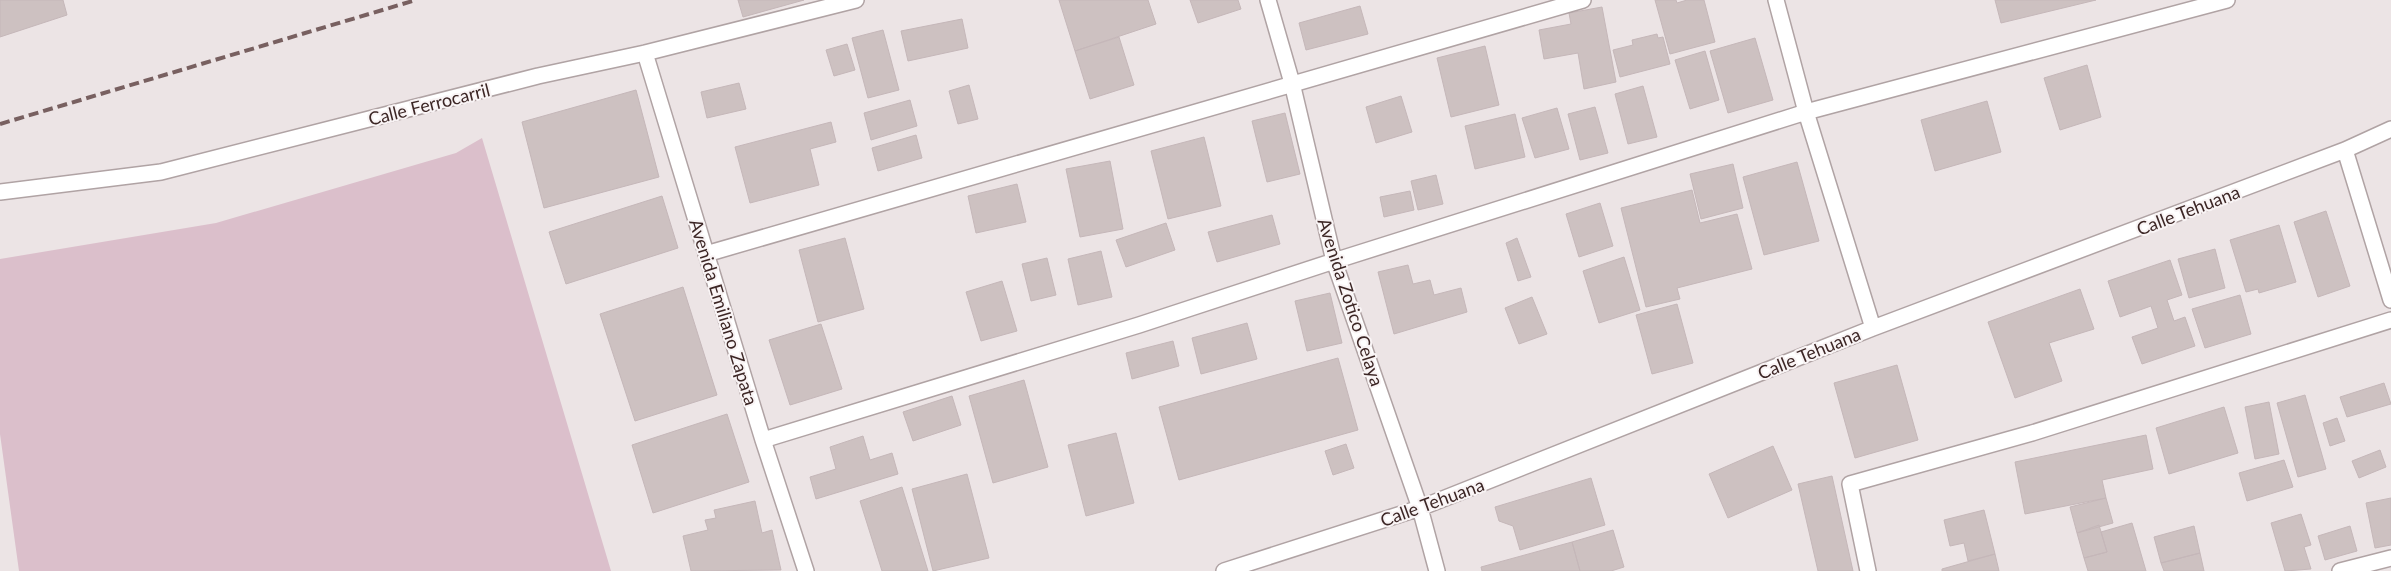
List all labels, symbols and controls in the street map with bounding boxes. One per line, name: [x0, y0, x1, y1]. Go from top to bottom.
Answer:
street label: Calle Ferrocarril: [366, 78, 492, 130]
street label: Calle Tehuana: [2133, 180, 2243, 240]
street label: Avenida Zotico Celaya: [1313, 215, 1389, 389]
street label: Avenida Emiliano Zapata: [685, 216, 763, 408]
street label: Calle Tehuana: [1754, 322, 1864, 384]
street label: Calle Tehuana: [1377, 473, 1487, 531]

